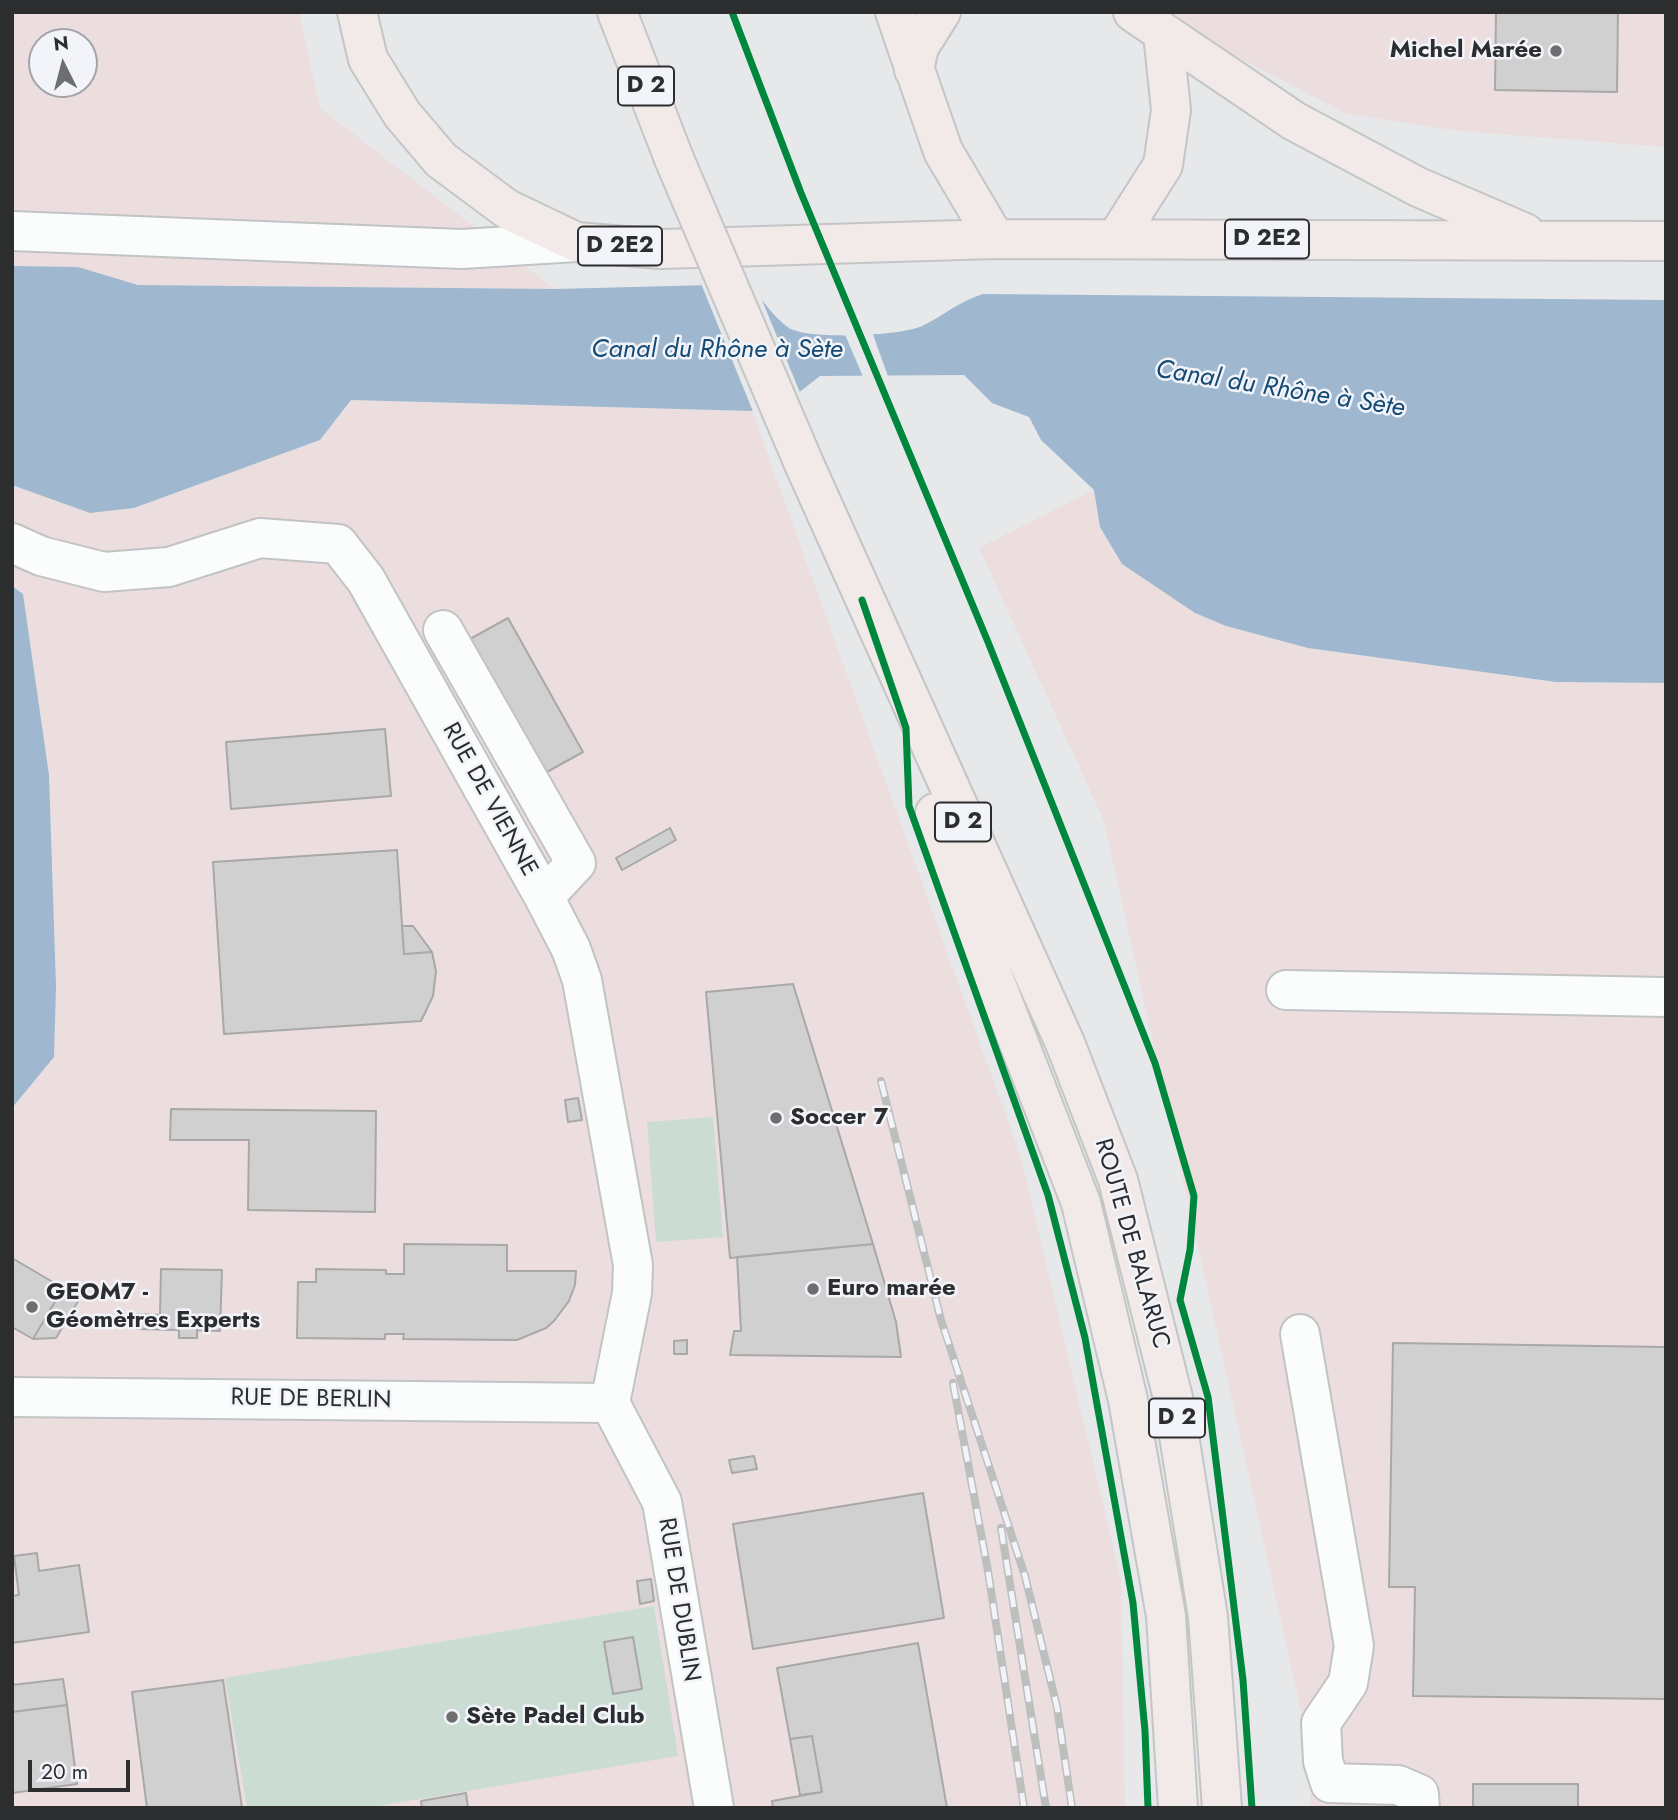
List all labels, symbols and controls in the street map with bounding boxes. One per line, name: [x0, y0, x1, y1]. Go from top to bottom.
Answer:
north arrow: [28, 28, 98, 98]
text: N: [52, 29, 70, 58]
place label: Michel Marée: [1390, 37, 1542, 65]
marker: Michel Marée: [1548, 43, 1564, 59]
road number: D 2: [618, 66, 674, 106]
road number: D 2E2: [1225, 220, 1309, 258]
road number: D 2E2: [578, 227, 662, 266]
water label: Canal du Rhône à Sète: [591, 335, 843, 367]
water label: Canal du Rhône à Sète: [1153, 355, 1407, 425]
street label: RUE DE VIENNE: [435, 718, 543, 882]
road number: D 2: [935, 802, 991, 842]
place label: Soccer 7: [790, 1104, 888, 1132]
marker: Soccer 7: [768, 1110, 784, 1126]
street label: ROUTE DE BALARUC: [1087, 1136, 1175, 1352]
place label: Euro marée: [827, 1275, 956, 1303]
place label: GEOM7 - Géomètres Experts: [46, 1279, 260, 1335]
marker: Euro marée: [805, 1281, 821, 1297]
marker: GEOM7 - Géomètres Experts: [24, 1299, 40, 1315]
street label: RUE DE BERLIN: [230, 1384, 392, 1416]
road number: D 2: [1149, 1399, 1205, 1438]
street label: RUE DE DUBLIN: [651, 1516, 705, 1684]
place label: Sète Padel Club: [466, 1703, 645, 1731]
marker: Sète Padel Club: [444, 1709, 460, 1725]
scale bar: [32, 1746, 133, 1790]
text: 20 m: [41, 1757, 88, 1787]

